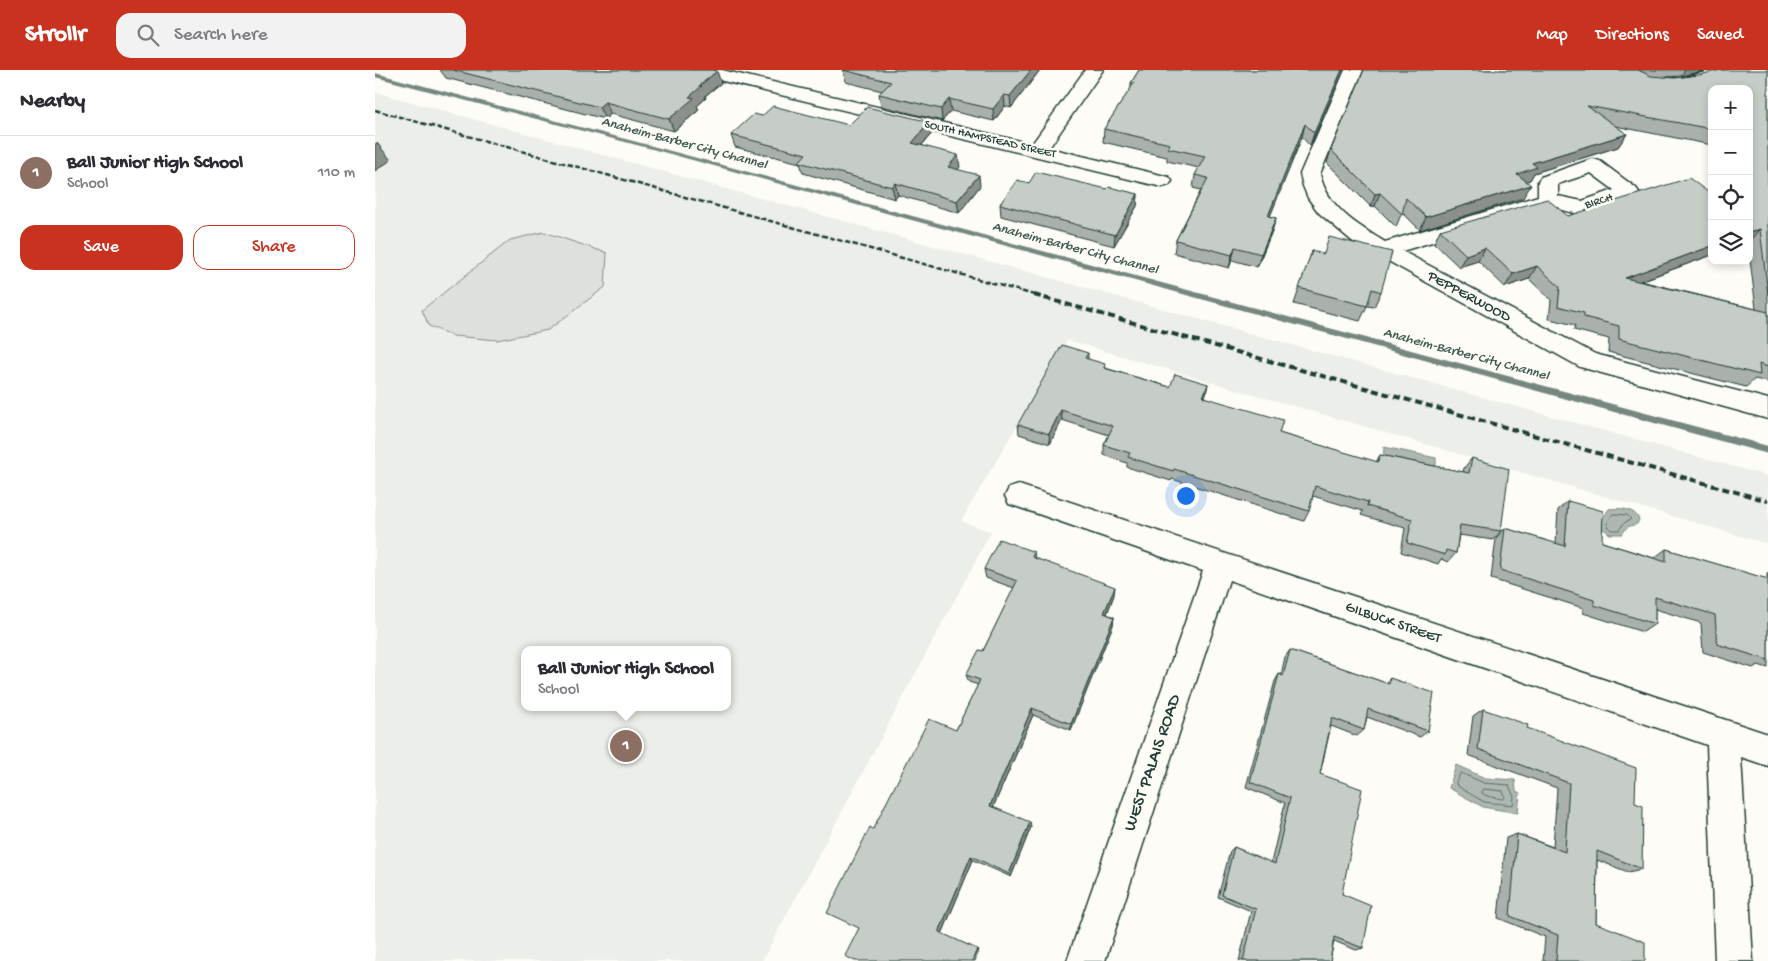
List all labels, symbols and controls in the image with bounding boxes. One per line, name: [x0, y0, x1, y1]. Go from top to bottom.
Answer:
search box: [116, 13, 466, 58]
text: Strollr: [25, 21, 86, 50]
icon: search: [134, 21, 162, 49]
text: Search here: [174, 24, 268, 47]
text: Map: [1536, 25, 1568, 46]
text: Directions: [1596, 25, 1669, 46]
text: Saved: [1697, 25, 1743, 46]
map controls: [1708, 85, 1753, 265]
button: +: [1708, 85, 1753, 130]
text: Nearby: [20, 90, 85, 115]
water label: Anaheim-Barber City Channel: [599, 114, 769, 175]
street label: SOUTH HAMPSTEAD STREET: [923, 118, 1058, 162]
button: −: [1708, 130, 1753, 175]
text: Ball Junior High School: [67, 152, 243, 175]
text: 1: [33, 164, 39, 183]
text: 110 m: [318, 164, 355, 183]
text: School: [67, 175, 109, 194]
button: locate: [1708, 175, 1753, 220]
street label: BIRCH: [1582, 191, 1615, 213]
water label: Anaheim-Barber City Channel: [990, 219, 1160, 280]
button: layers: [1708, 220, 1753, 265]
button: Save: [20, 225, 183, 270]
button: Share: [193, 225, 355, 270]
street label: PEPPERWOOD: [1423, 267, 1514, 327]
water label: Anaheim-Barber City Channel: [1381, 325, 1551, 386]
your location: [1173, 483, 1199, 509]
street label: GILBUCK STREET: [1343, 598, 1444, 648]
popup: [521, 646, 731, 711]
text: Ball Junior High School: [538, 658, 714, 681]
text: School: [538, 681, 579, 700]
street label: WEST PALAIS ROAD: [1120, 692, 1186, 834]
pin: 1: [610, 727, 642, 765]

